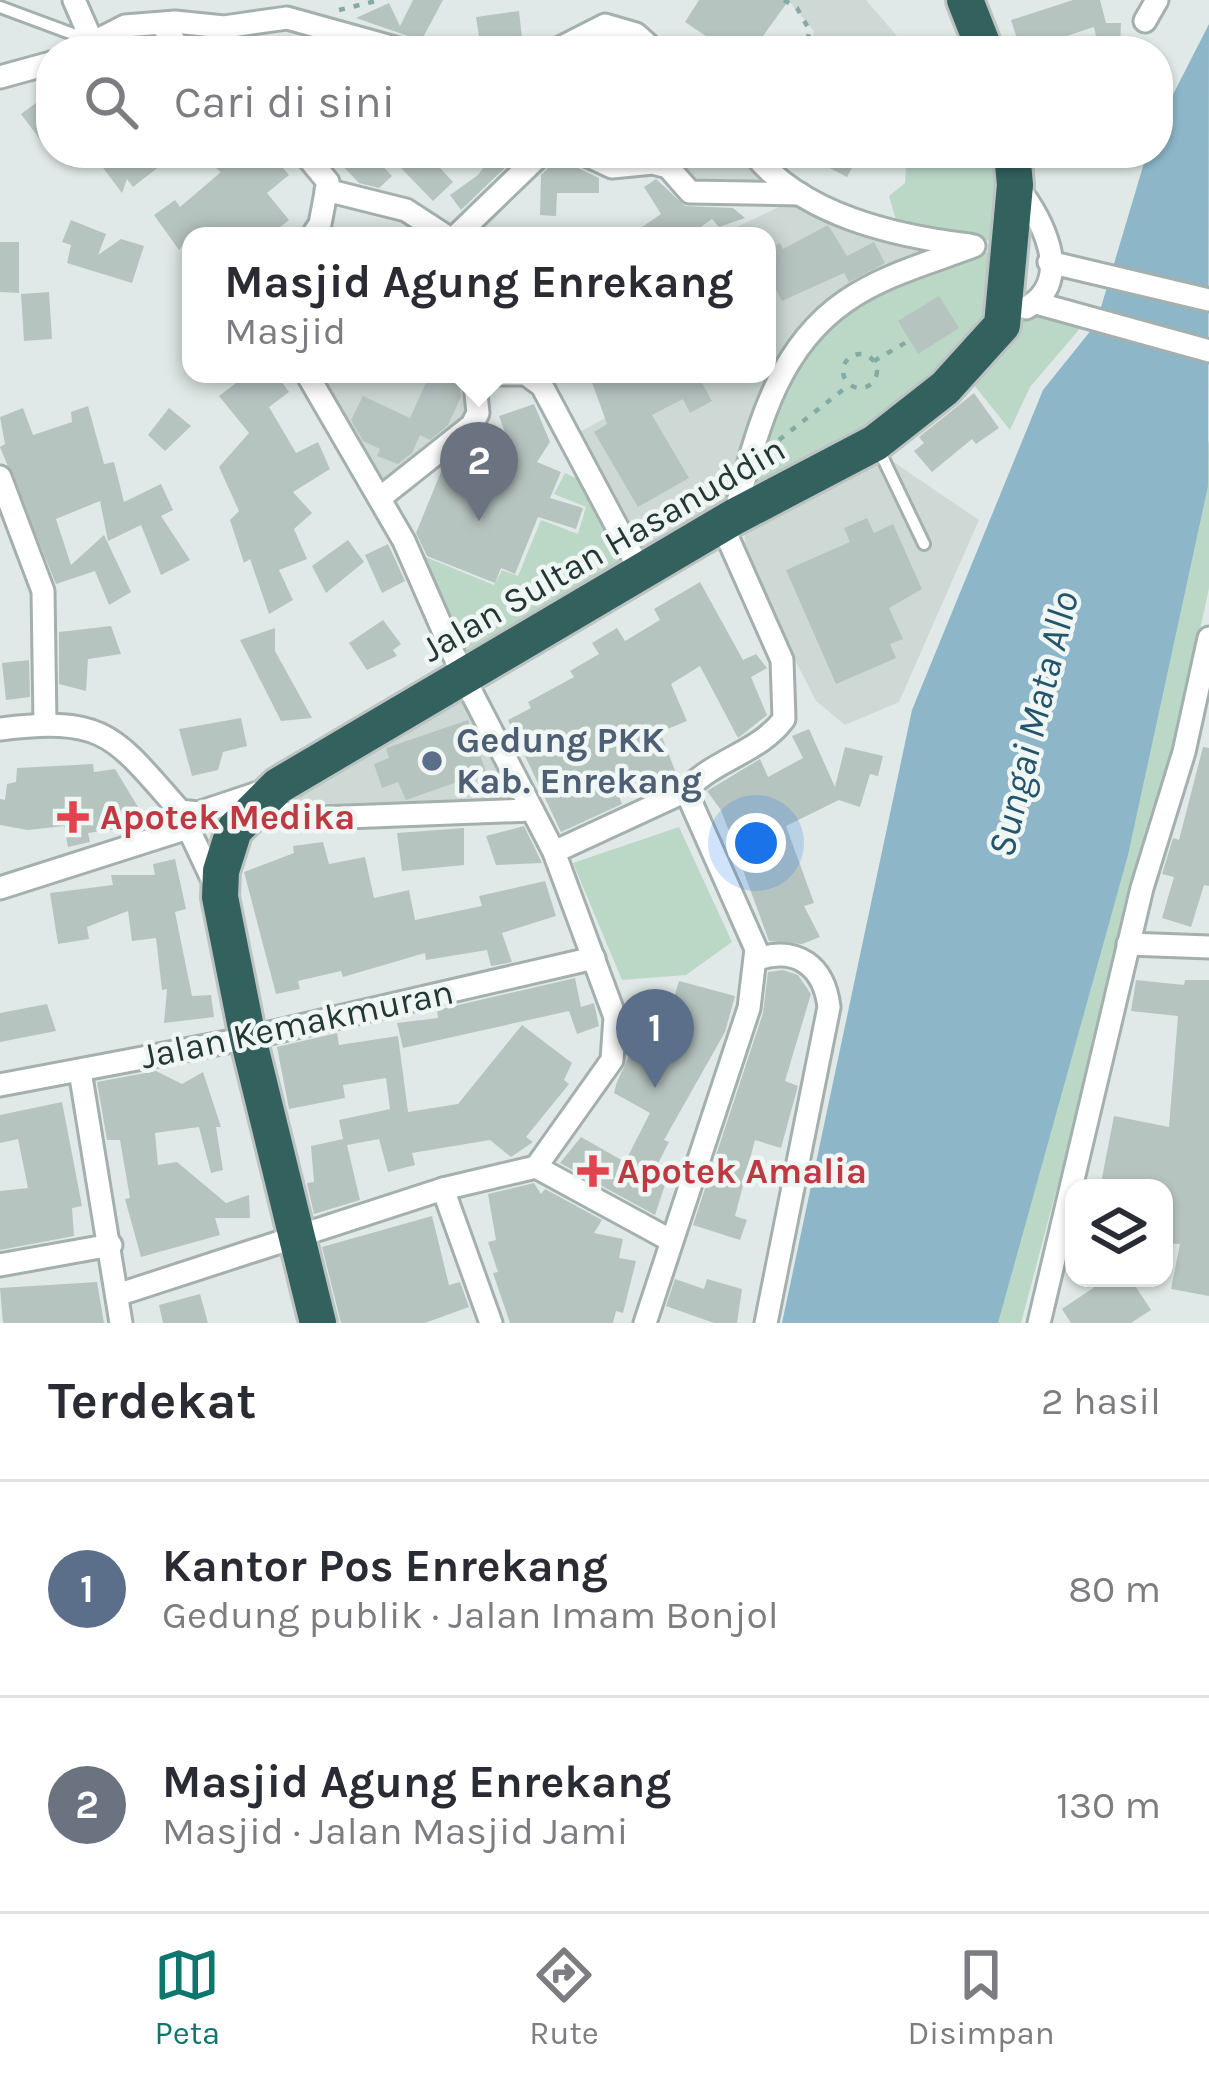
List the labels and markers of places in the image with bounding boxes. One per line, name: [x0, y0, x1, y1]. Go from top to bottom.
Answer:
pin: 2: [440, 422, 518, 521]
place label: Gedung PKK Kab. Enrekang: [456, 719, 702, 803]
marker: Gedung PKK Kab. Enrekang: [419, 748, 445, 774]
place label: Apotek Medika: [100, 796, 355, 838]
marker: Apotek Medika: [57, 801, 89, 833]
pin: 1: [616, 989, 694, 1088]
place label: Apotek Amalia: [617, 1150, 867, 1192]
marker: Apotek Amalia: [580, 1158, 606, 1184]

